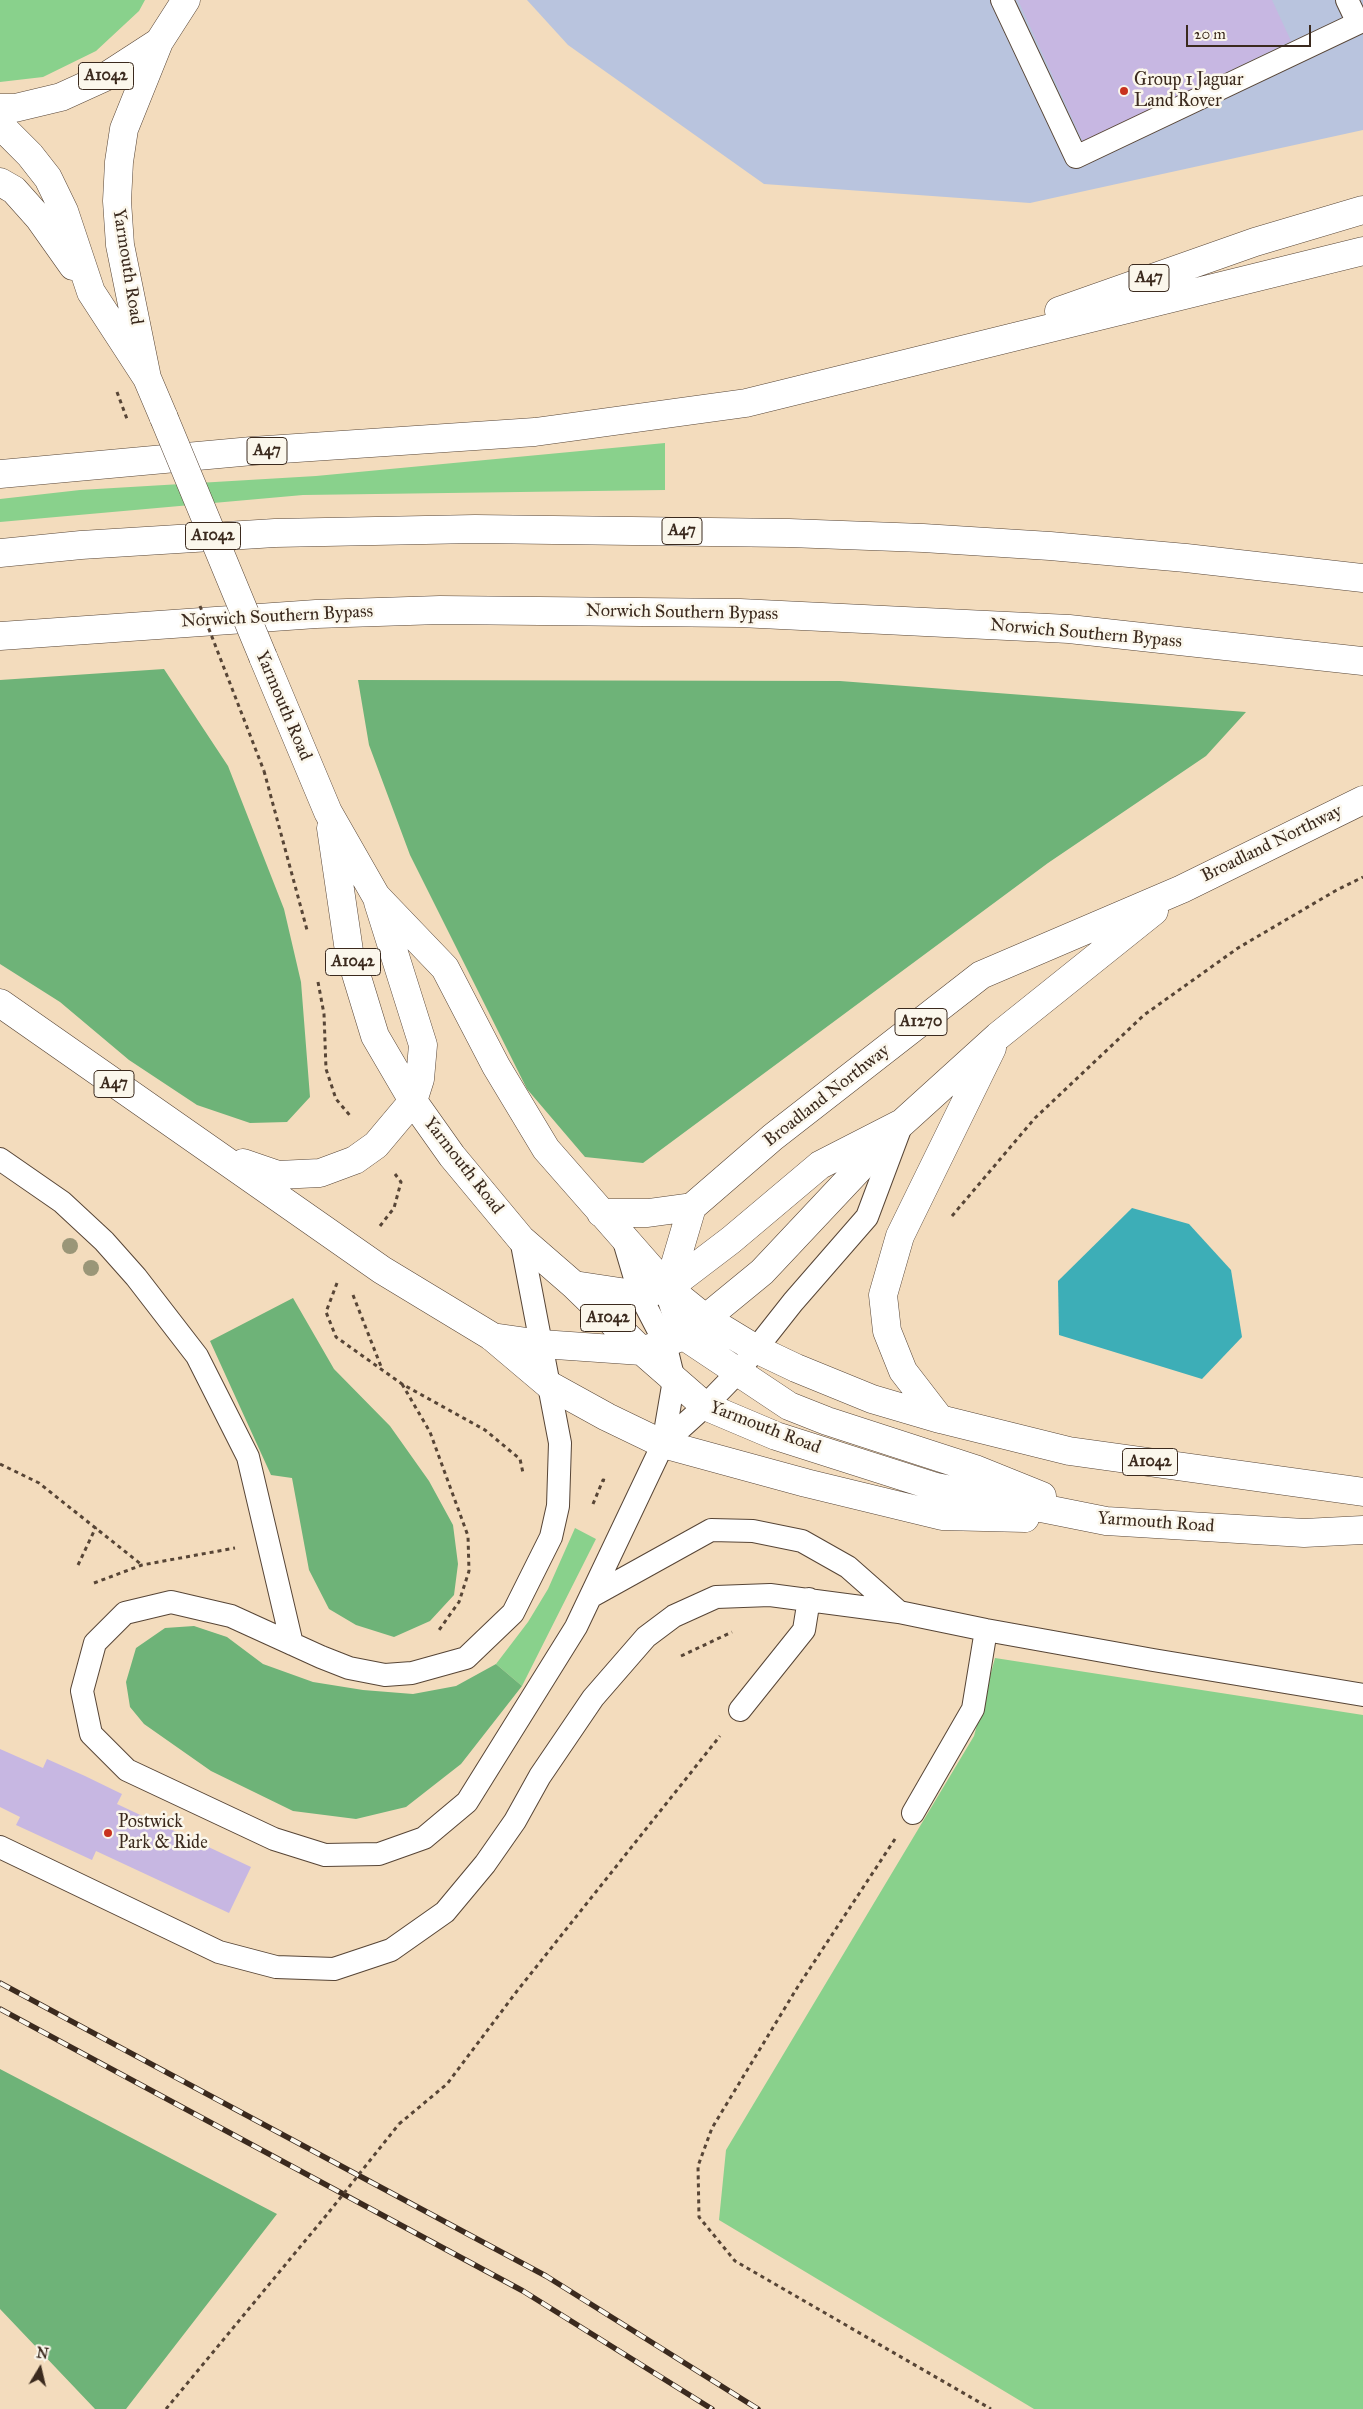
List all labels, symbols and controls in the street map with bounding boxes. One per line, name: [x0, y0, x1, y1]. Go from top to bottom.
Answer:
scale bar: [1188, 15, 1313, 47]
text: 20 m: [1194, 25, 1226, 43]
road number: A1042: [78, 62, 134, 90]
place label: Group 1 Jaguar Land Rover: [1134, 70, 1243, 112]
marker: Group 1 Jaguar Land Rover: [1118, 85, 1130, 97]
street label: Yarmouth Road: [107, 207, 147, 327]
road number: A47: [1129, 264, 1169, 292]
road number: A47: [247, 438, 287, 464]
road number: A47: [662, 518, 702, 544]
road number: A1042: [186, 522, 240, 550]
street label: Norwich Southern Bypass: [180, 601, 374, 633]
street label: Norwich Southern Bypass: [586, 601, 778, 625]
street label: Norwich Southern Bypass: [989, 615, 1183, 653]
street label: Yarmouth Road: [250, 648, 316, 764]
street label: Broadland Northway: [1198, 801, 1346, 887]
road number: A1042: [326, 949, 380, 976]
road number: A1270: [895, 1009, 947, 1036]
street label: Broadland Northway: [760, 1040, 894, 1152]
road number: A47: [94, 1070, 134, 1098]
street label: Yarmouth Road: [418, 1113, 508, 1219]
road number: A1042: [580, 1305, 636, 1332]
street label: Yarmouth Road: [706, 1397, 824, 1459]
road number: A1042: [1122, 1448, 1178, 1475]
street label: Yarmouth Road: [1097, 1508, 1215, 1538]
place label: Postwick Park & Ride: [118, 1812, 208, 1855]
marker: Postwick Park & Ride: [102, 1827, 114, 1839]
north arrow: [15, 2344, 65, 2394]
text: N: [35, 2344, 50, 2363]

